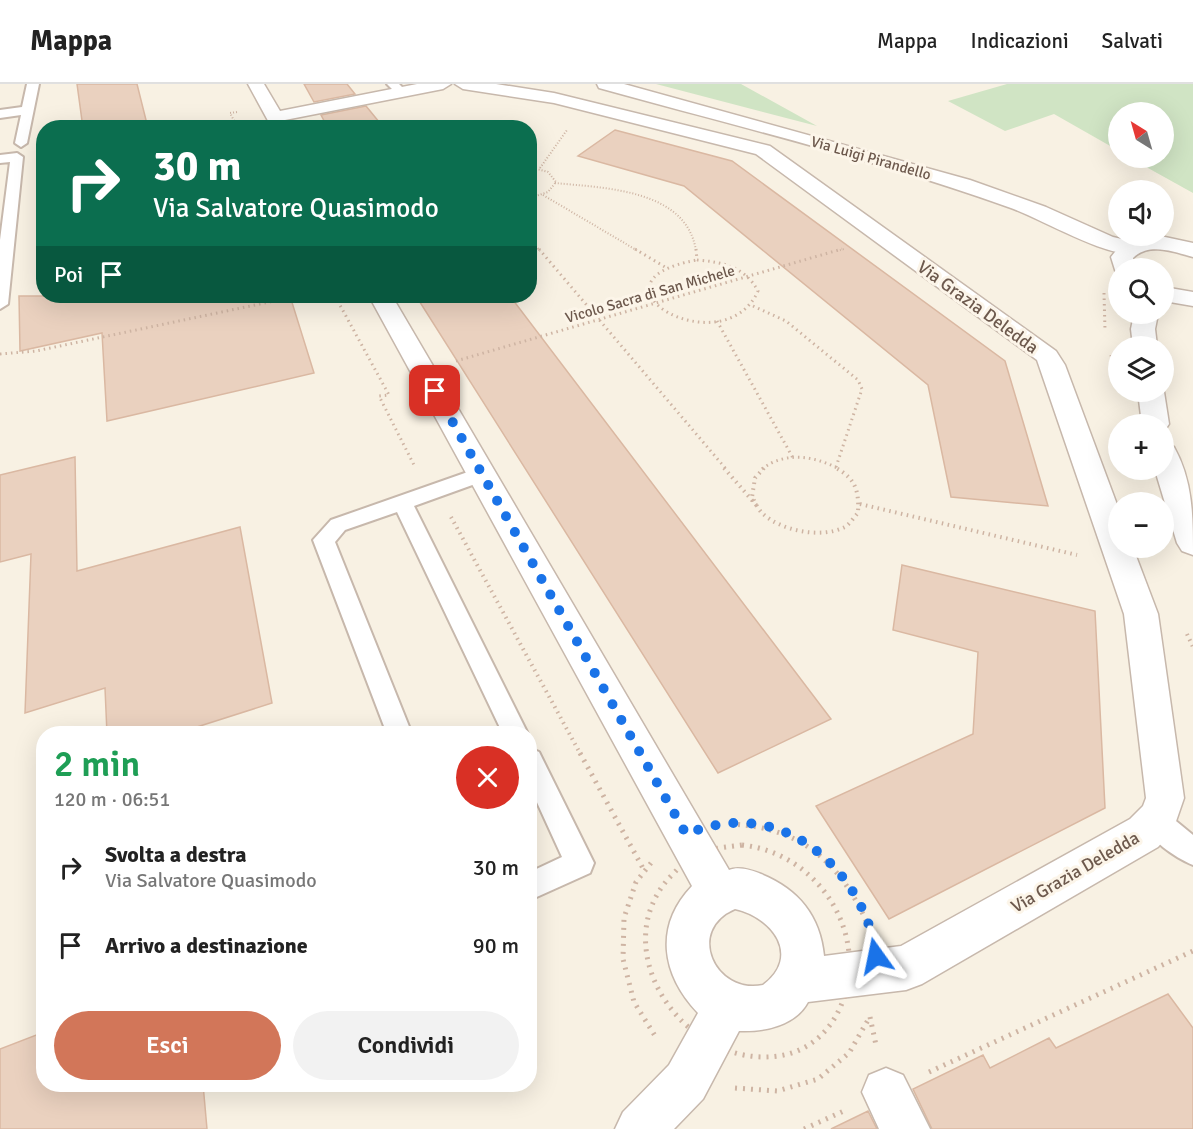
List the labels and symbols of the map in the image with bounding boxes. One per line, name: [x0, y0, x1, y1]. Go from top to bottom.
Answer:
north arrow: [1108, 102, 1174, 168]
street label: Via Luigi Pirandello: [809, 132, 933, 184]
street label: Via Grazia Deledda: [913, 256, 1043, 358]
street label: Vicolo Sacra di San Michele: [563, 261, 737, 327]
pin: [409, 365, 460, 416]
street label: Via Grazia Deledda: [1007, 826, 1143, 918]
position arrow: [844, 924, 908, 988]

